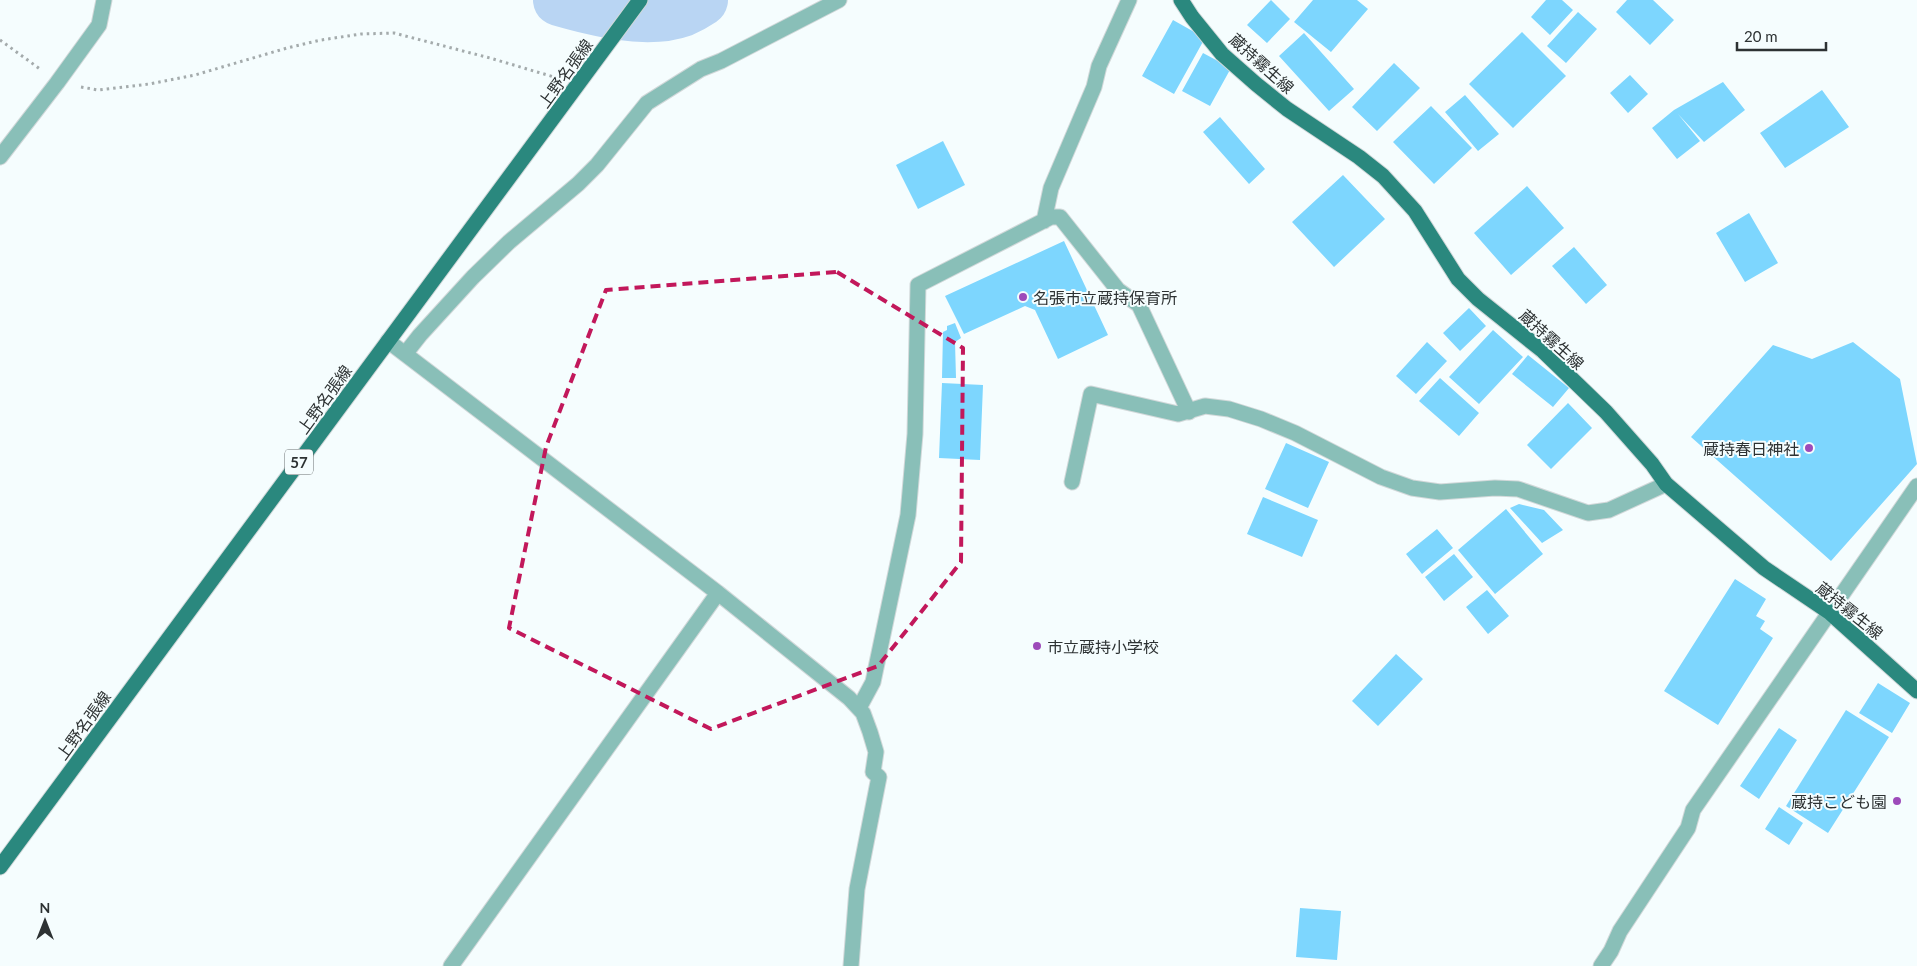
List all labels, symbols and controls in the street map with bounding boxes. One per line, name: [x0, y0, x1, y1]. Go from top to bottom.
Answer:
scale bar: [1737, 20, 1826, 52]
text: 20 m: [1744, 27, 1778, 45]
street label: 蔵持霧生線: [1226, 29, 1298, 97]
street label: 上野名張線: [534, 35, 596, 111]
place label: 名張市立蔵持保育所: [1033, 288, 1177, 307]
marker: 名張市立蔵持保育所: [1017, 291, 1029, 303]
street label: 蔵持霧生線: [1516, 305, 1588, 373]
street label: 上野名張線: [293, 361, 355, 437]
place label: 蔵持春日神社: [1703, 439, 1799, 458]
marker: 蔵持春日神社: [1803, 442, 1815, 454]
road number: 57: [285, 450, 313, 474]
street label: 蔵持霧生線: [1813, 577, 1887, 643]
place label: 市立蔵持小学校: [1047, 637, 1159, 656]
marker: 市立蔵持小学校: [1031, 640, 1043, 652]
street label: 上野名張線: [52, 687, 114, 763]
place label: 蔵持こども園: [1791, 792, 1887, 811]
marker: 蔵持こども園: [1891, 795, 1903, 807]
north arrow: [20, 896, 70, 946]
text: N: [40, 899, 50, 916]

